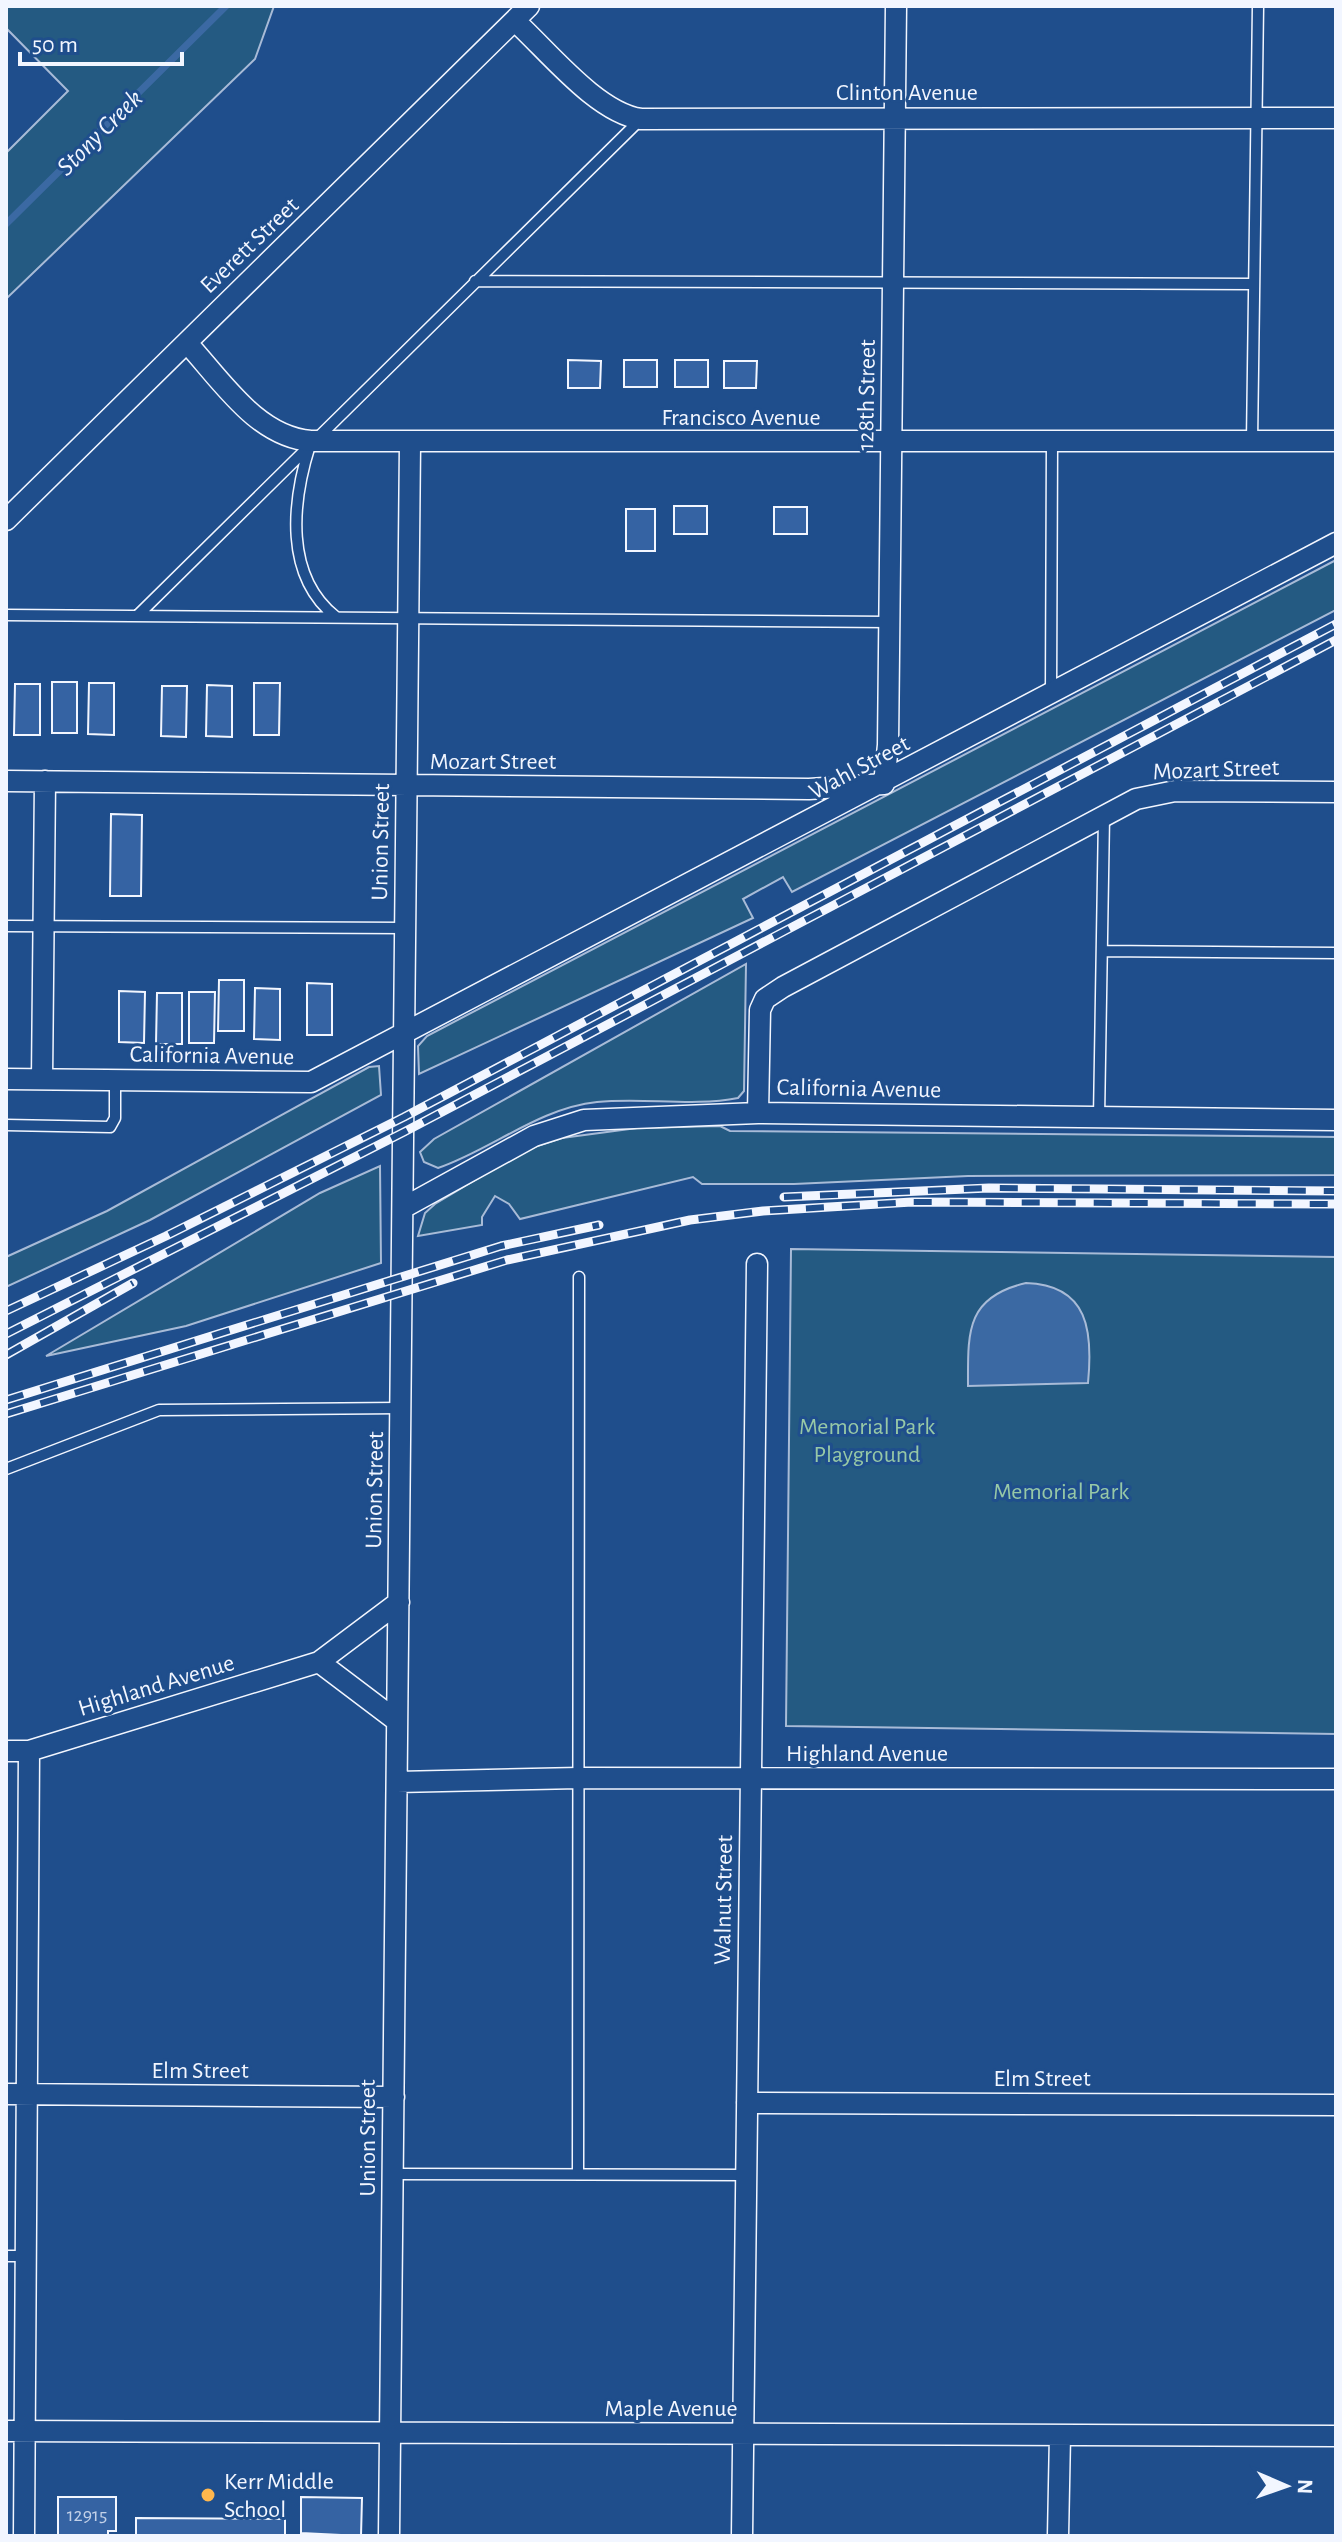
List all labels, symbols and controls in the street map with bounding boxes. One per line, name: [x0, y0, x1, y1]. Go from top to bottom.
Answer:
scale bar: [20, 16, 182, 66]
text: 50 m: [32, 33, 78, 57]
street label: Clinton Avenue: [836, 81, 978, 105]
water label: Stony Creek: [52, 85, 148, 181]
street label: Everett Street: [196, 193, 304, 298]
street label: 128th Street: [854, 339, 880, 451]
street label: Francisco Avenue: [661, 406, 821, 430]
street label: Wahl Street: [805, 731, 914, 804]
street label: Mozart Street: [430, 750, 557, 774]
street label: Mozart Street: [1152, 756, 1280, 784]
street label: Union Street: [368, 783, 394, 901]
street label: California Avenue: [129, 1043, 294, 1069]
street label: California Avenue: [776, 1076, 941, 1102]
park label: Memorial Park Playground: [799, 1415, 935, 1467]
street label: Union Street: [362, 1431, 388, 1549]
park label: Memorial Park: [993, 1480, 1129, 1504]
street label: Highland Avenue: [75, 1651, 237, 1721]
street label: Highland Avenue: [786, 1742, 948, 1766]
street label: Walnut Street: [711, 1835, 737, 1965]
street label: Elm Street: [151, 2059, 249, 2083]
street label: Elm Street: [993, 2067, 1091, 2091]
street label: Union Street: [356, 2079, 380, 2197]
street label: Maple Avenue: [605, 2397, 737, 2421]
north arrow: [1246, 2446, 1326, 2526]
place label: Kerr Middle School: [224, 2470, 334, 2522]
text: N: [1294, 2479, 1316, 2495]
marker: Kerr Middle School: [199, 2486, 217, 2504]
house number: 12915: [67, 2505, 107, 2525]

